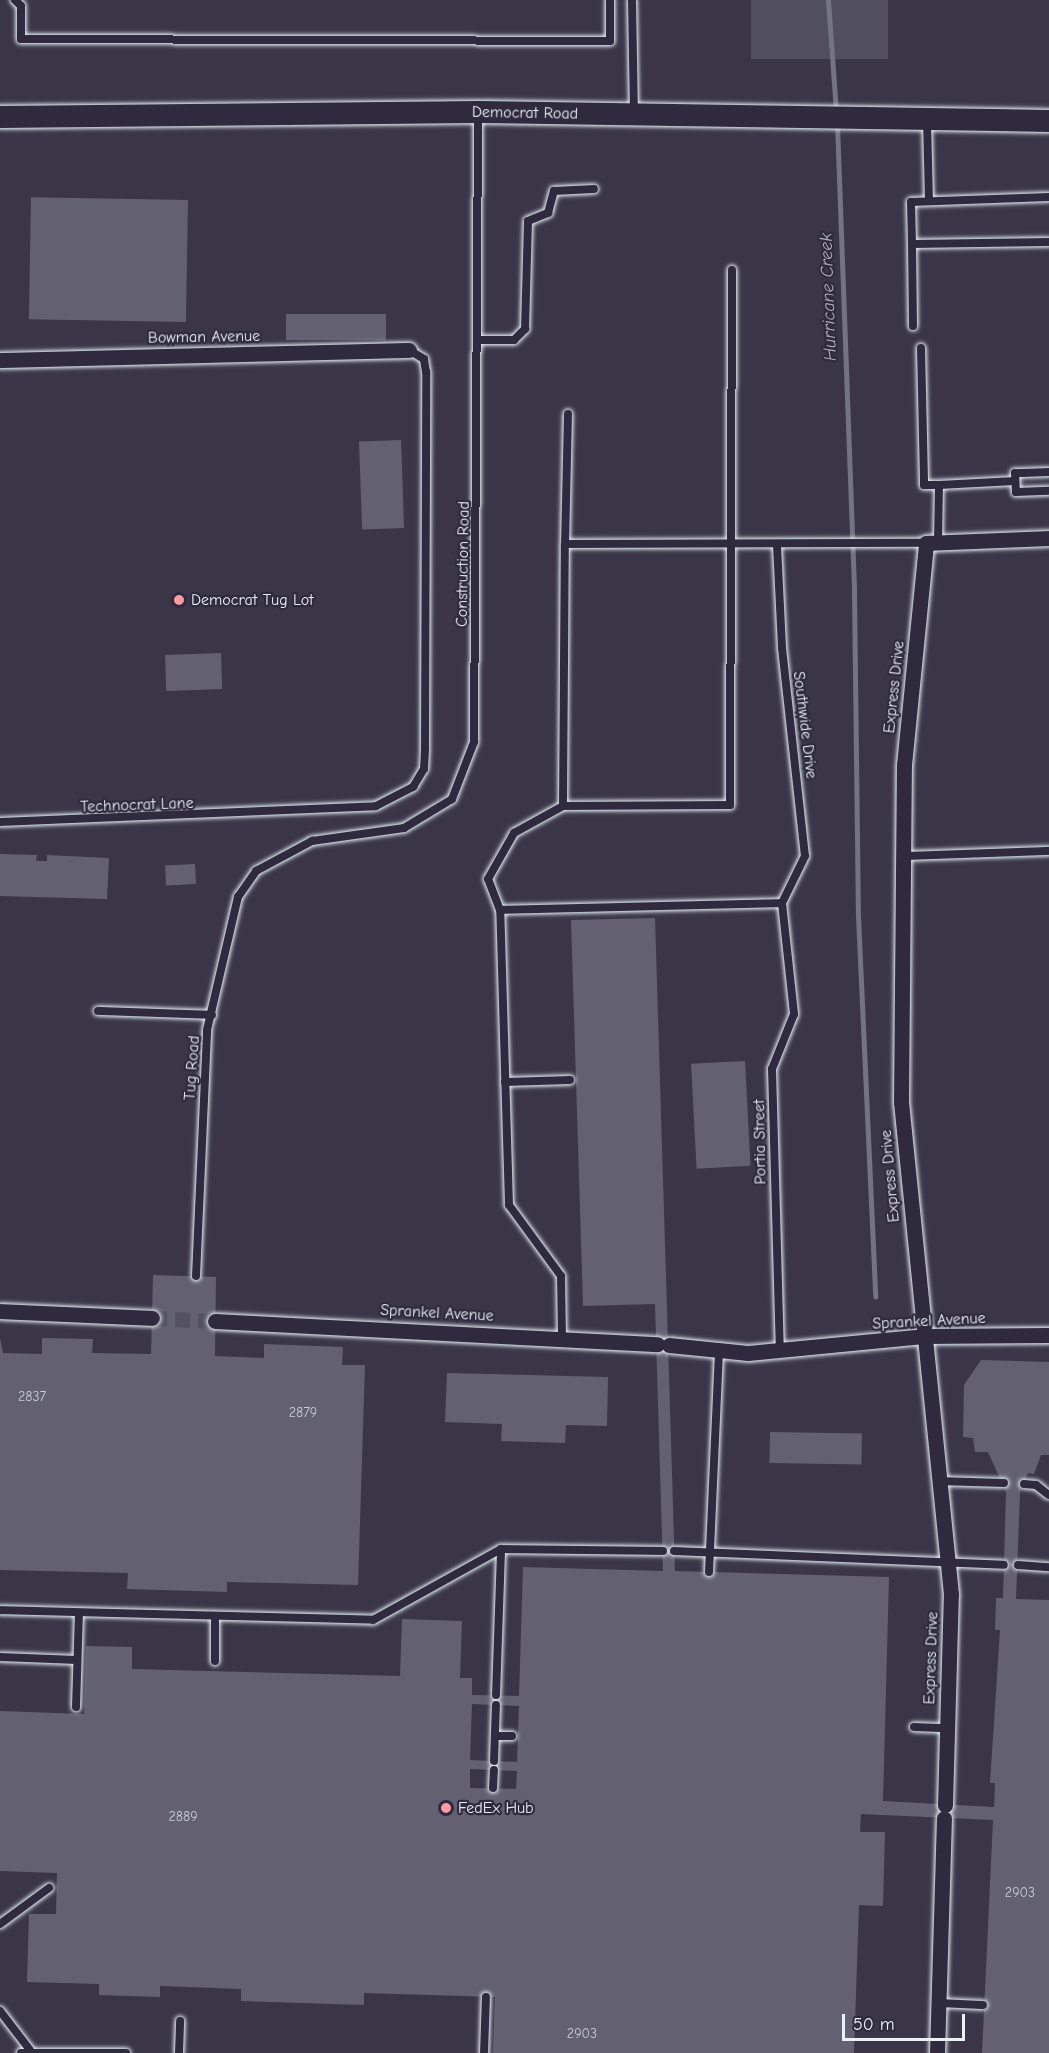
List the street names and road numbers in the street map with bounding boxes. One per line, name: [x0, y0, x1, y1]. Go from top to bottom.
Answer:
street label: Democrat Road: [472, 102, 578, 124]
street label: Bowman Avenue: [148, 326, 260, 348]
street label: Construction Road: [452, 501, 474, 627]
street label: Express Drive: [880, 640, 908, 734]
street label: Southwide Drive: [789, 670, 821, 780]
street label: Technocrat Lane: [80, 793, 194, 817]
street label: Tug Road: [180, 1035, 204, 1101]
street label: Portia Street: [750, 1099, 770, 1185]
street label: Express Drive: [876, 1129, 904, 1223]
street label: Sprankel Avenue: [380, 1300, 494, 1326]
street label: Sprankel Avenue: [872, 1308, 986, 1334]
street label: Express Drive: [920, 1611, 942, 1705]

